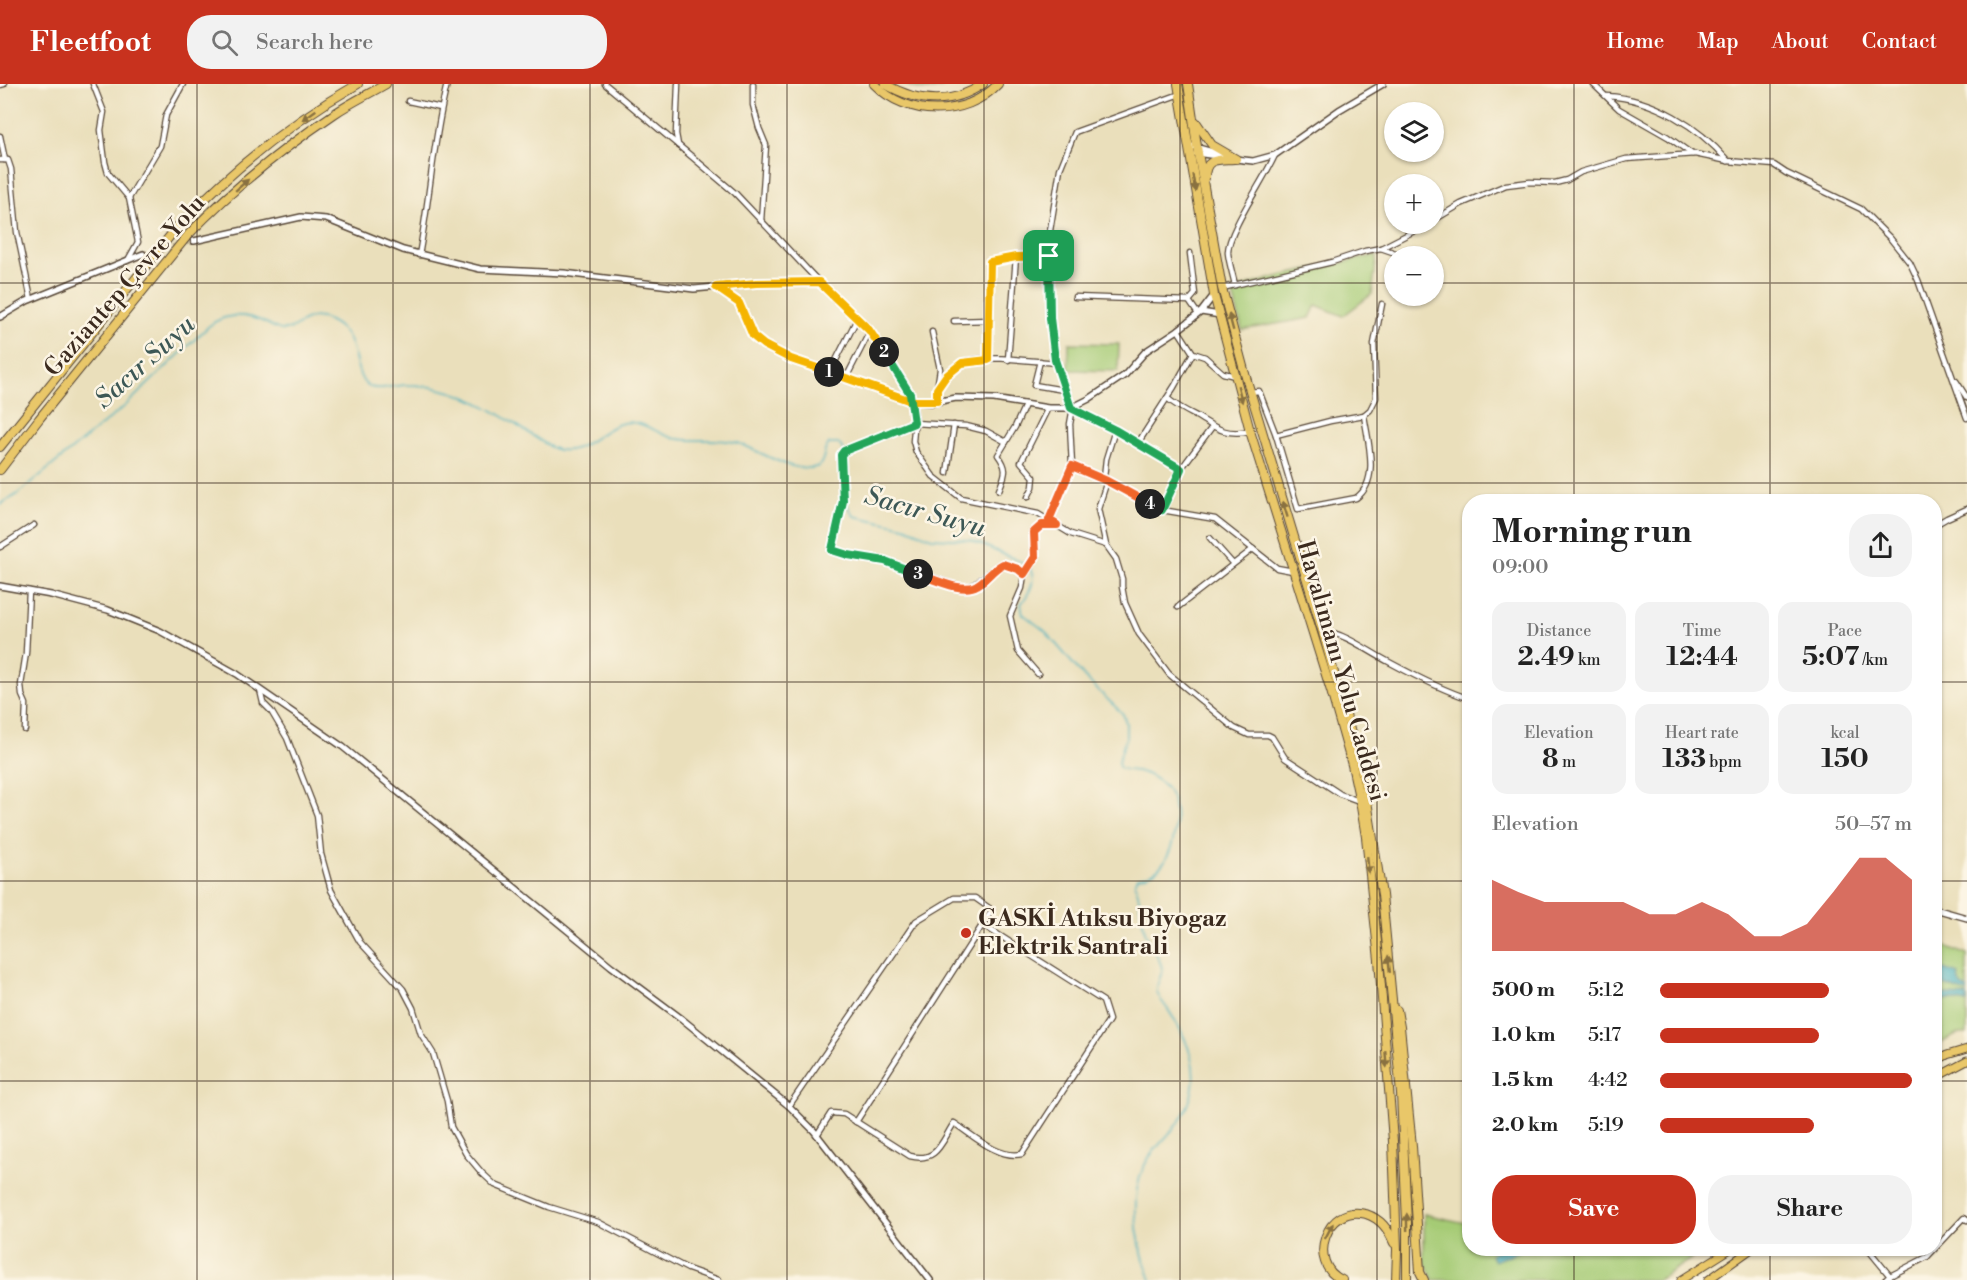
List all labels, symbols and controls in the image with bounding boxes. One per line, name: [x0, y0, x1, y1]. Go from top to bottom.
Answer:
search box: [187, 15, 607, 69]
text: Fleetfoot: [30, 25, 151, 60]
icon: search: [208, 26, 241, 59]
text: Search here: [256, 29, 373, 56]
text: Home: [1607, 29, 1664, 55]
text: Map: [1697, 29, 1739, 55]
text: About: [1772, 29, 1829, 55]
text: Contact: [1862, 29, 1937, 55]
map controls: [1384, 102, 1444, 306]
button: layers: [1384, 102, 1444, 162]
one-way arrow: [302, 109, 318, 121]
one-way arrow: [1190, 174, 1199, 193]
button: +: [1384, 174, 1444, 234]
one-way arrow: [234, 179, 249, 192]
street label: Gaziantep Çevre Yolu: [38, 189, 212, 383]
pin: [1023, 230, 1074, 281]
icon: arrive: [1032, 239, 1065, 272]
button: −: [1384, 246, 1444, 306]
water label: Sacır Suyu: [88, 308, 202, 416]
one-way arrow: [1226, 313, 1236, 331]
pin: 2: [869, 337, 899, 367]
text: 2: [879, 342, 889, 362]
pin: 1: [814, 357, 844, 387]
text: 1: [825, 362, 833, 382]
one-way arrow: [1236, 385, 1245, 403]
water label: Sacır Suyu: [861, 479, 989, 545]
pin: 4: [1135, 489, 1165, 519]
text: 4: [1145, 494, 1155, 514]
one-way arrow: [1280, 500, 1290, 518]
text: Morning run: [1492, 512, 1692, 553]
button: share: [1849, 514, 1912, 577]
street label: Havalimanı Yolu Caddesi: [1289, 537, 1393, 805]
text: 09:00: [1492, 555, 1548, 580]
pin: 3: [903, 559, 933, 589]
text: 3: [913, 564, 923, 584]
text: Distance: [1527, 621, 1591, 641]
text: Time: [1683, 621, 1721, 641]
text: Pace: [1828, 621, 1862, 641]
text: 2.49: [1518, 641, 1575, 673]
text: 12:44: [1666, 641, 1738, 673]
text: 5:07: [1802, 641, 1859, 673]
text: km: [1575, 650, 1600, 670]
text: /km: [1859, 650, 1888, 670]
text: Elevation: [1524, 723, 1594, 743]
text: Heart rate: [1665, 723, 1739, 743]
text: kcal: [1830, 723, 1860, 743]
text: 8: [1542, 743, 1559, 775]
text: 133: [1662, 743, 1706, 775]
text: 150: [1821, 743, 1869, 775]
text: m: [1559, 752, 1576, 772]
text: bpm: [1706, 752, 1742, 772]
text: Elevation: [1492, 812, 1579, 837]
text: 50–57 m: [1835, 812, 1912, 837]
one-way arrow: [1363, 856, 1373, 875]
place label: GASKİ Atıksu Biyogaz Elektrik Santrali: [978, 902, 1227, 962]
marker: GASKİ Atıksu Biyogaz Elektrik Santrali: [959, 926, 973, 940]
one-way arrow: [1384, 955, 1394, 974]
text: 500 m: [1492, 978, 1555, 1003]
text: 5:12: [1588, 978, 1624, 1003]
text: 1.0 km: [1492, 1023, 1556, 1048]
text: 5:17: [1588, 1023, 1621, 1048]
one-way arrow: [1382, 1050, 1391, 1069]
text: 1.5 km: [1492, 1068, 1553, 1093]
text: 4:42: [1588, 1068, 1628, 1093]
text: 2.0 km: [1492, 1113, 1558, 1138]
text: 5:19: [1588, 1113, 1624, 1138]
button: Save: [1492, 1175, 1696, 1244]
button: Share: [1708, 1175, 1912, 1244]
one-way arrow: [1402, 1212, 1412, 1231]
one-way arrow: [1324, 1222, 1334, 1239]

